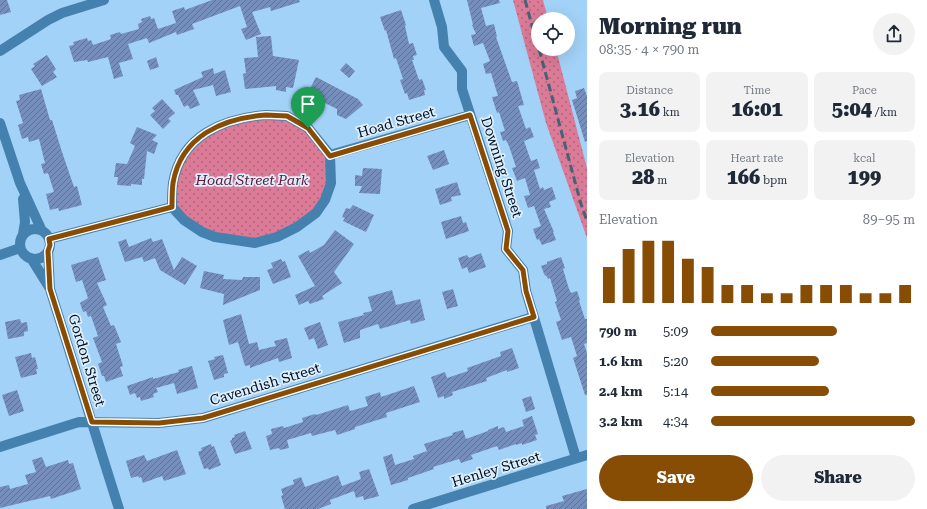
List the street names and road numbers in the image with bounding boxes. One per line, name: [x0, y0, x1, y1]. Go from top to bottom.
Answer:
street label: Hoad Street: [355, 103, 437, 141]
street label: Downing Street: [478, 115, 526, 219]
street label: Gordon Street: [65, 312, 109, 408]
street label: Cavendish Street: [208, 360, 322, 408]
street label: Henley Street: [450, 448, 542, 490]

